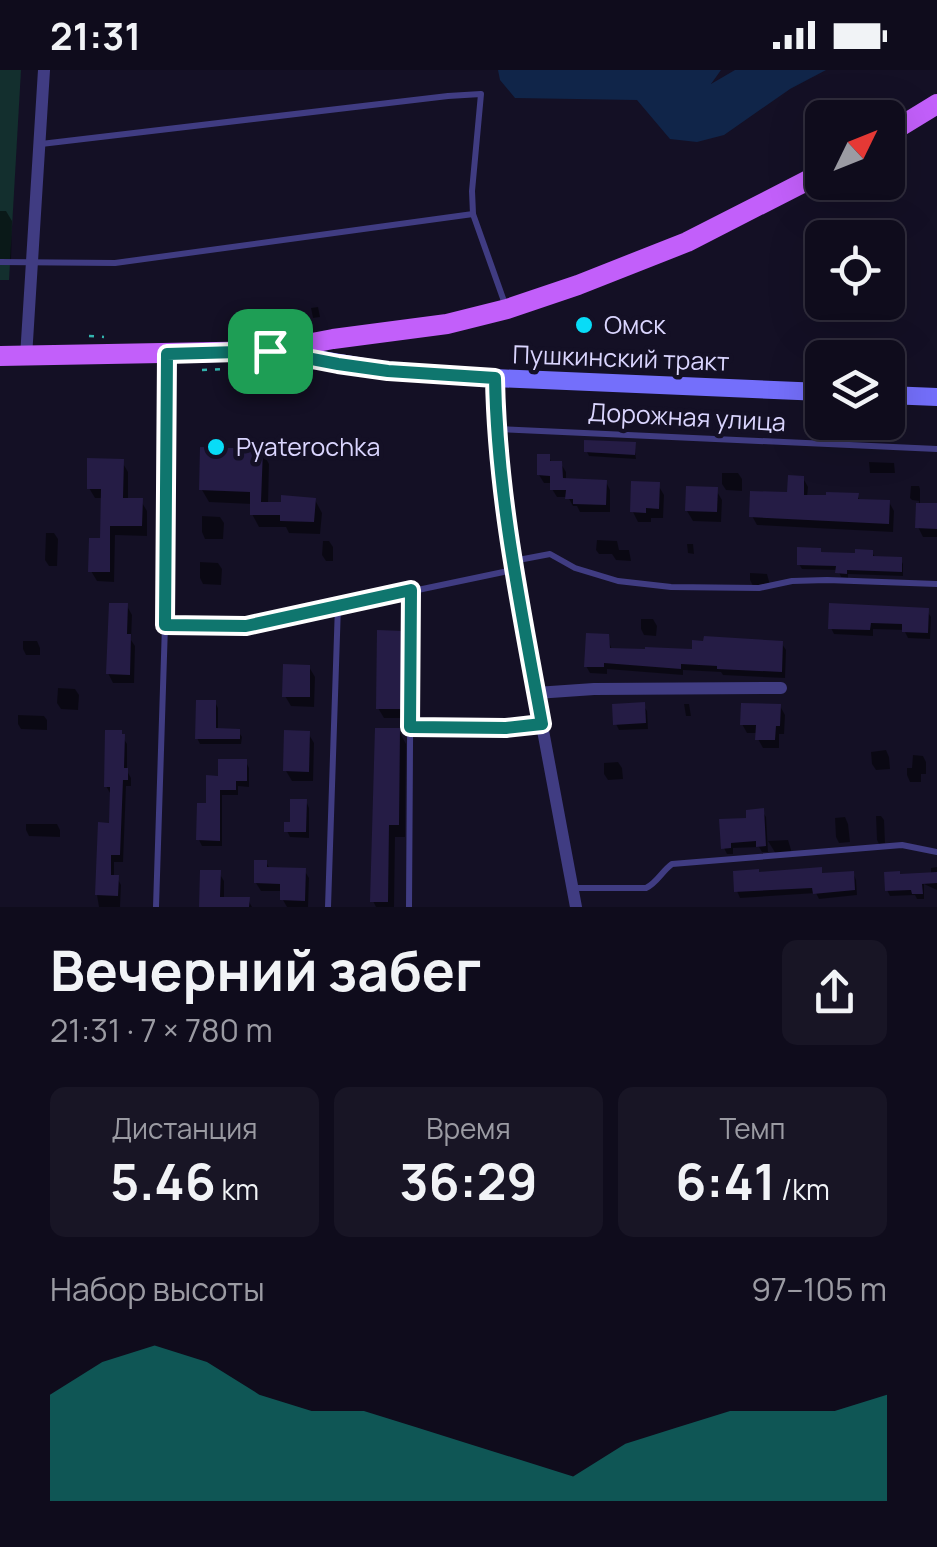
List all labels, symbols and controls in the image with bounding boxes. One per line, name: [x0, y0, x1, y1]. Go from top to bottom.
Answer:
text: 21:31: [50, 9, 141, 61]
north arrow: [805, 100, 905, 200]
map controls: [805, 100, 905, 440]
button: locate: [805, 220, 905, 320]
place label: Омск: [604, 307, 666, 342]
pin: [228, 309, 313, 394]
marker: Омск: [573, 314, 595, 336]
icon: arrive: [243, 324, 298, 379]
street label: Пушкинский тракт: [512, 336, 730, 379]
button: layers: [805, 340, 905, 440]
street label: Дорожная улица: [587, 394, 787, 439]
place label: Pyaterochka: [236, 429, 380, 464]
marker: Pyaterochka: [205, 436, 227, 458]
text: Вечерний забег: [50, 932, 481, 1008]
button: share: [782, 940, 887, 1045]
text: 21:31 · 7 × 780 m: [50, 1008, 273, 1052]
text: Дистанция: [111, 1109, 258, 1147]
text: Время: [426, 1109, 511, 1147]
text: Темп: [720, 1109, 785, 1147]
text: 5.46: [110, 1147, 216, 1215]
text: 36:29: [399, 1147, 538, 1215]
text: 6:41: [675, 1147, 776, 1215]
text: km: [216, 1170, 259, 1208]
text: /km: [776, 1170, 830, 1208]
text: Набор высоты: [50, 1267, 265, 1311]
text: 97–105 m: [751, 1267, 887, 1311]

